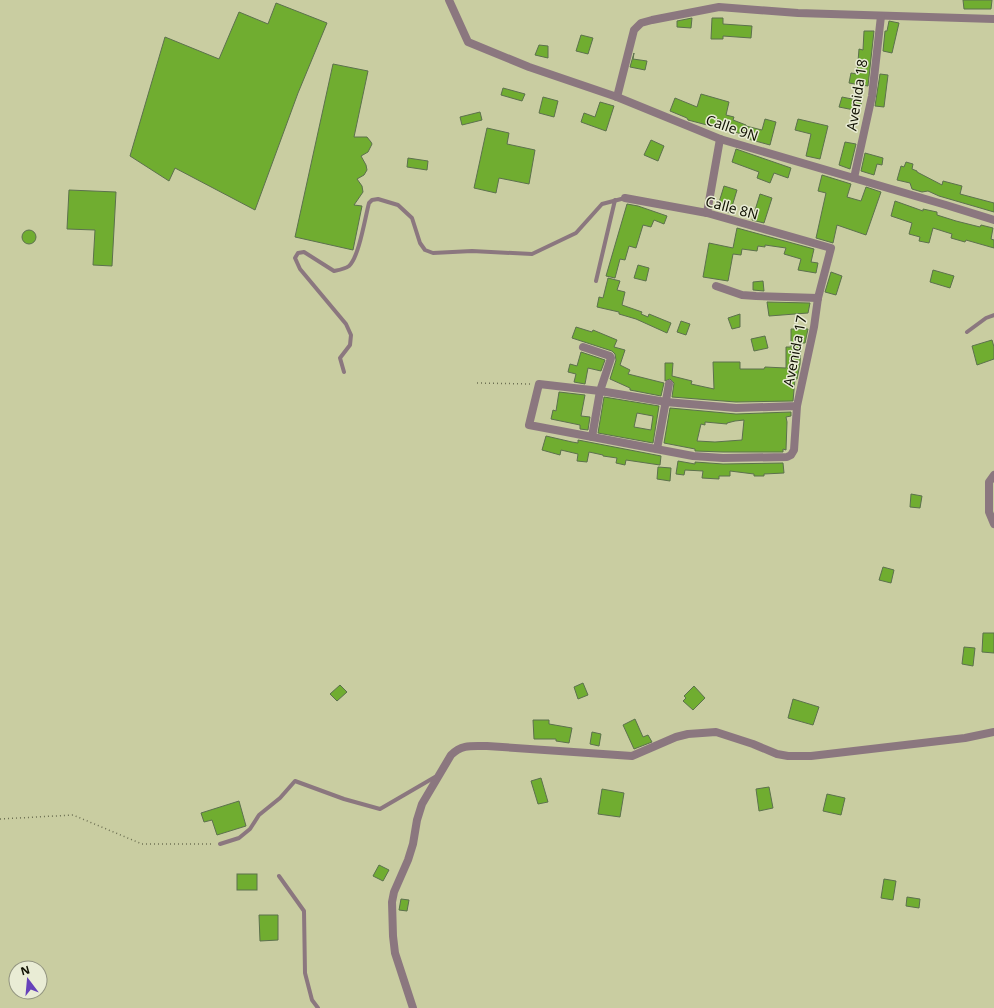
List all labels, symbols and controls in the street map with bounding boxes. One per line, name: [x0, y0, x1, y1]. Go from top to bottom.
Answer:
street label: Avenida 18: [841, 58, 872, 132]
street label: Calle 9N: [703, 110, 761, 145]
street label: Calle 8N: [704, 191, 761, 224]
street label: Avenida 17: [778, 314, 811, 388]
north arrow: [8, 960, 48, 1000]
text: N: [19, 961, 31, 978]

